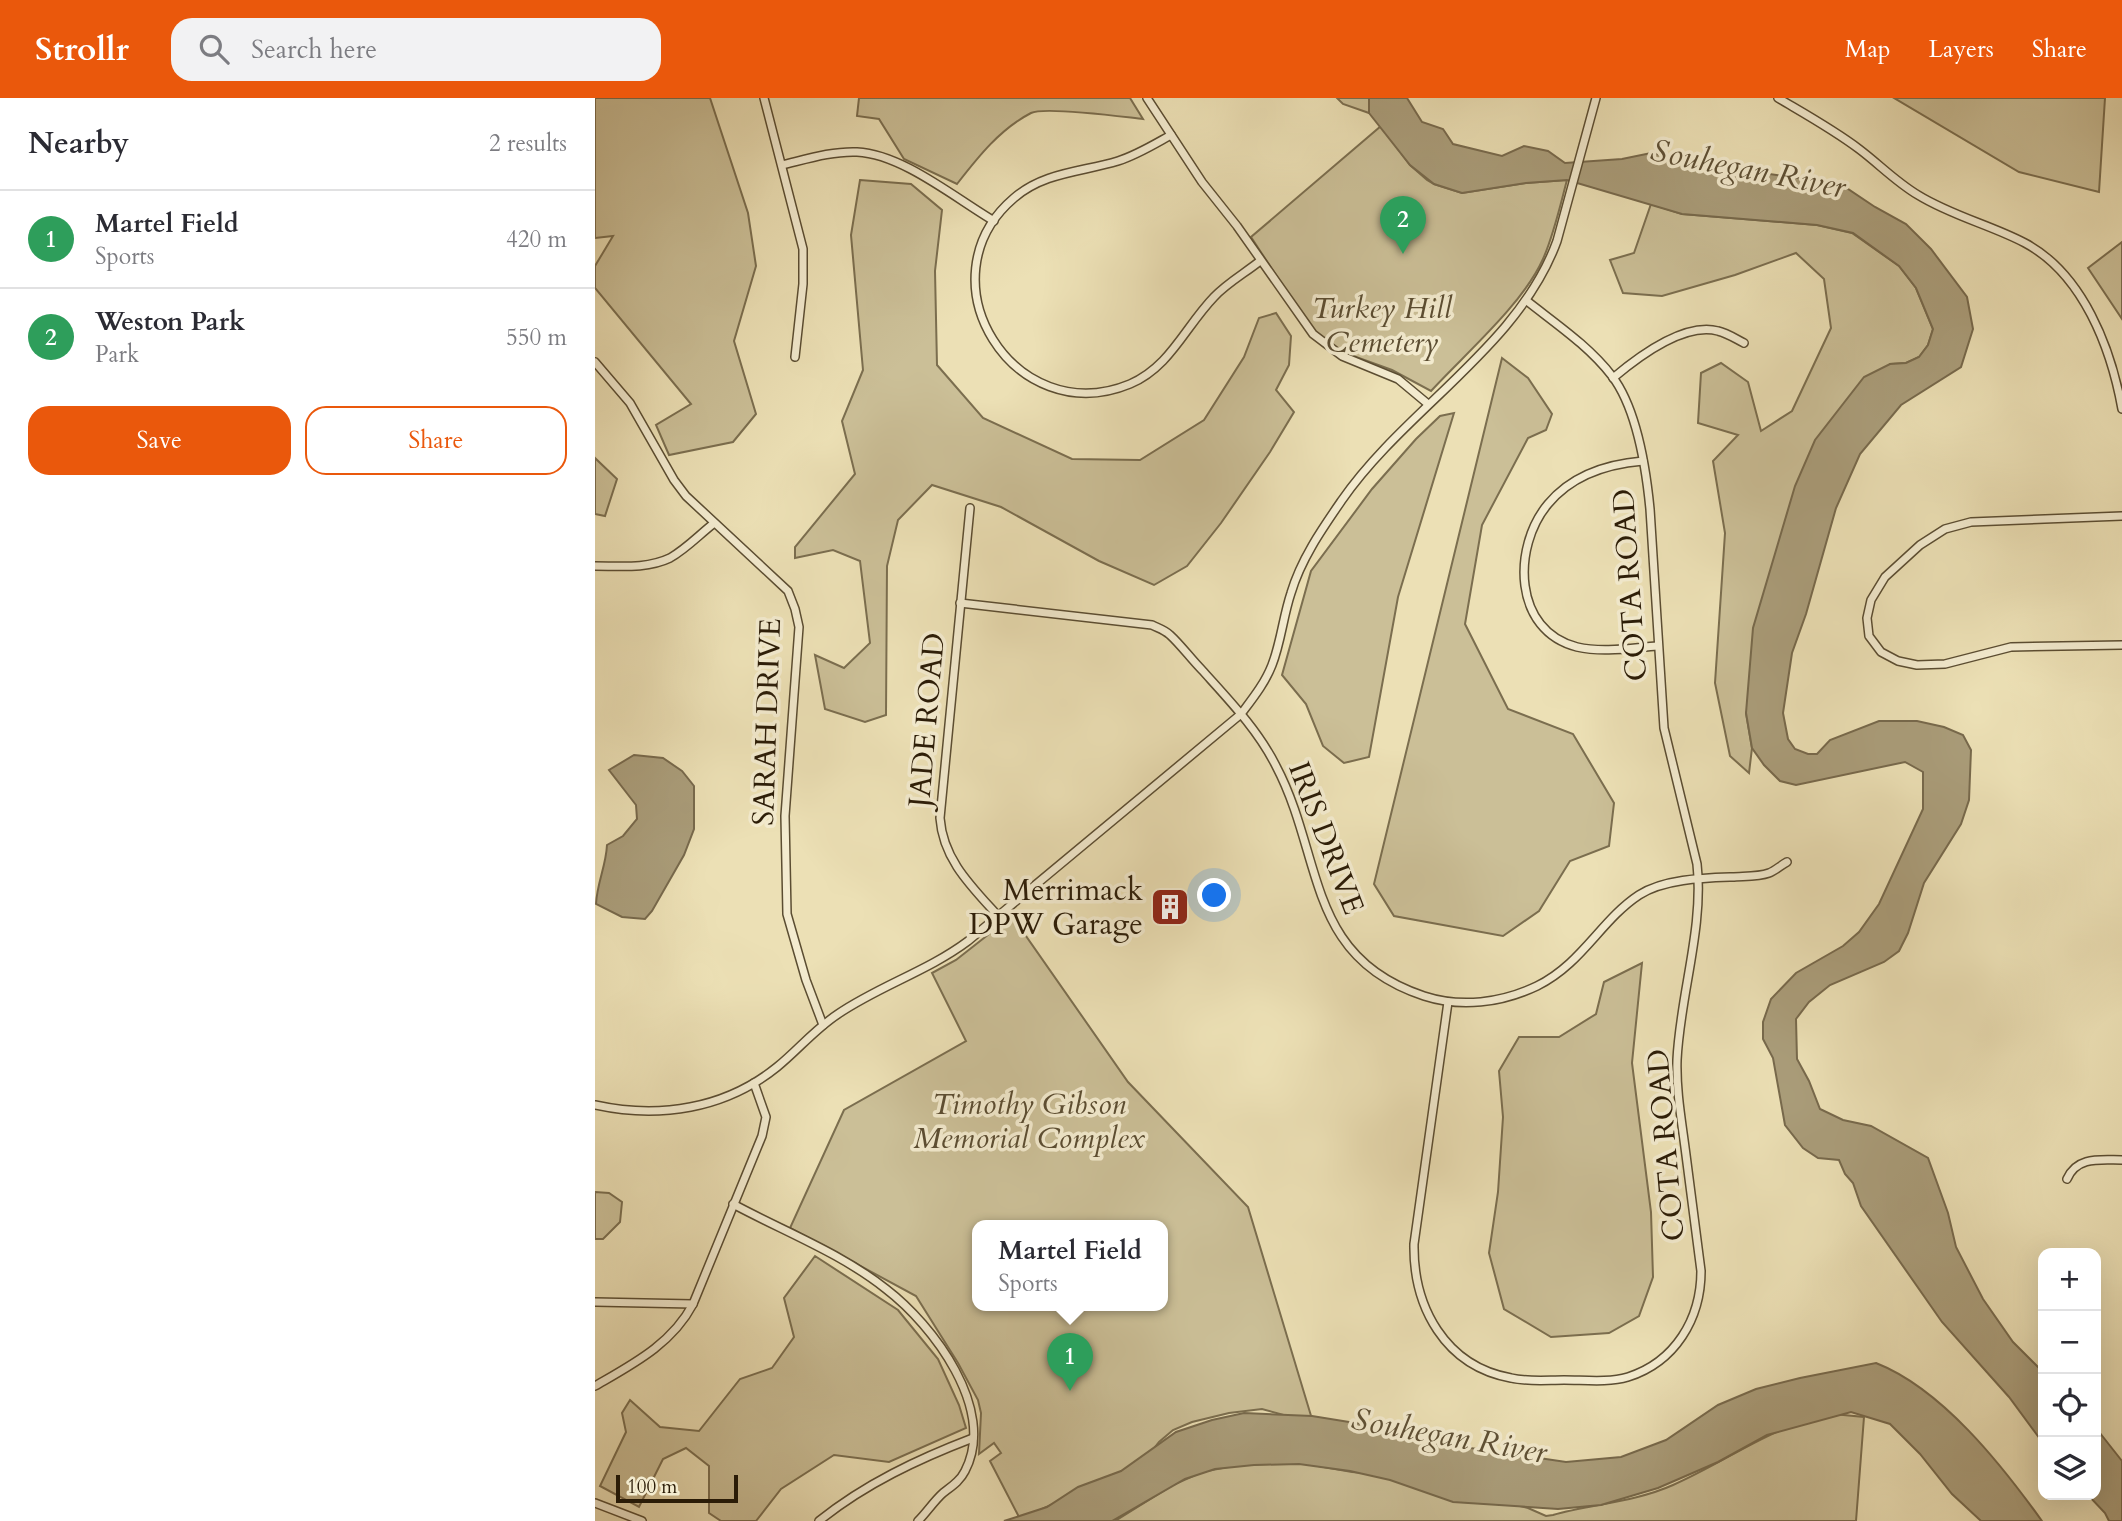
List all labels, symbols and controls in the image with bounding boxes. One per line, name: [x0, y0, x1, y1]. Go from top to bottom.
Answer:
search box: [171, 18, 661, 81]
text: Strollr: [35, 27, 129, 72]
icon: search: [195, 30, 233, 68]
text: Search here: [251, 32, 377, 67]
text: Map: [1845, 33, 1891, 66]
text: Layers: [1929, 33, 1994, 66]
text: Share: [2032, 33, 2087, 66]
text: Nearby: [28, 123, 129, 164]
text: 2 results: [489, 128, 567, 159]
water label: Souhegan River: [1647, 129, 1851, 210]
pin: 2: [1380, 196, 1426, 254]
text: Martel Field: [95, 206, 239, 241]
text: 1: [45, 224, 57, 255]
text: 420 m: [506, 224, 567, 255]
text: Sports: [95, 241, 155, 272]
park label: Turkey Hill Cemetery: [1312, 288, 1453, 363]
text: Weston Park: [95, 304, 245, 339]
text: 2: [45, 322, 57, 353]
text: 550 m: [506, 322, 567, 353]
text: Park: [95, 339, 139, 370]
button: Save: [28, 406, 291, 475]
button: Share: [305, 406, 567, 475]
street label: COTA ROAD: [1603, 487, 1657, 683]
street label: SARAH DRIVE: [743, 618, 791, 826]
street label: JADE ROAD: [899, 631, 955, 813]
street label: IRIS DRIVE: [1278, 756, 1374, 920]
place label: Merrimack DPW Garage: [969, 870, 1143, 945]
your location: [1197, 878, 1231, 912]
building icon: Merrimack DPW Garage: [1149, 886, 1191, 928]
street label: COTA ROAD: [1637, 1047, 1695, 1243]
park label: Timothy Gibson Memorial Complex: [913, 1084, 1146, 1159]
popup: [972, 1220, 1168, 1311]
text: Martel Field: [998, 1233, 1142, 1268]
map controls: [2038, 1248, 2101, 1500]
button: +: [2038, 1248, 2101, 1311]
text: Sports: [998, 1268, 1058, 1299]
button: −: [2038, 1311, 2101, 1374]
pin: 1: [1047, 1333, 1093, 1391]
button: locate: [2038, 1374, 2101, 1437]
water label: Souhegan River: [1348, 1397, 1552, 1475]
button: layers: [2038, 1437, 2101, 1500]
scale bar: [616, 1472, 739, 1504]
text: 100 m: [627, 1474, 677, 1500]

